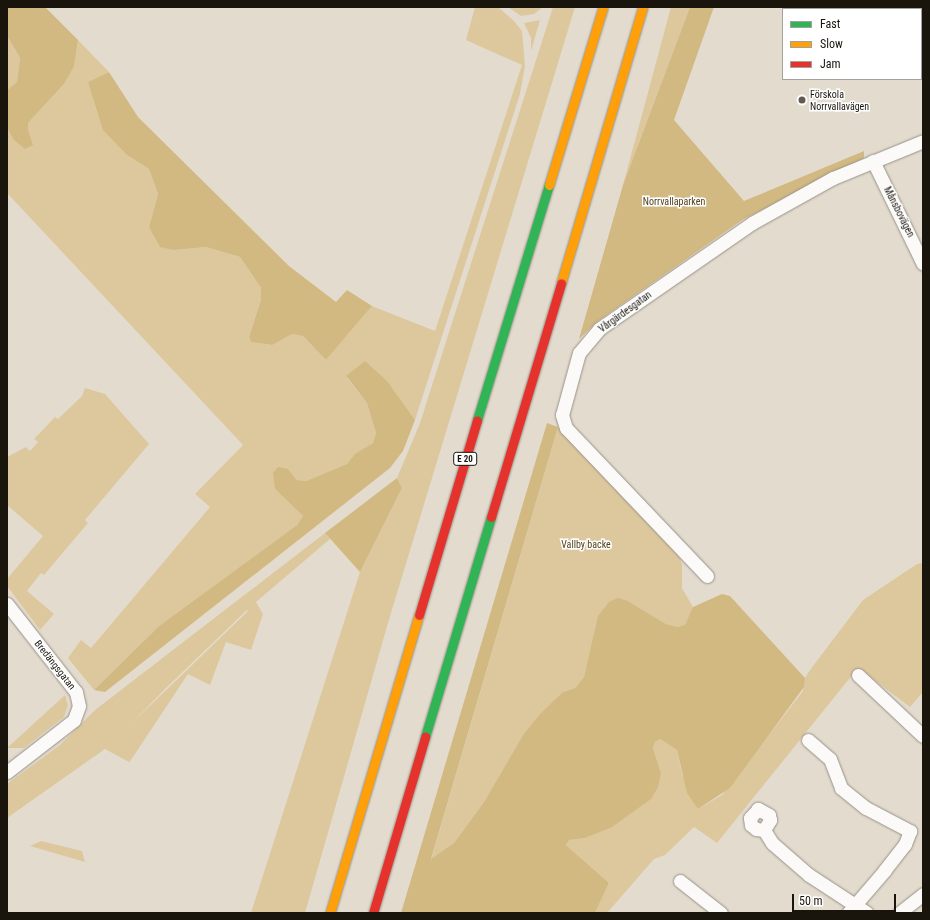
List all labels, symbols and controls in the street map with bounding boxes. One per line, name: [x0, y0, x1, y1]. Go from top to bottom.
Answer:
legend: [782, 8, 922, 80]
text: Fast: [820, 17, 840, 31]
text: Slow: [820, 37, 843, 51]
text: Jam: [820, 57, 841, 71]
place label: Förskola Norrvallavägen: [810, 88, 869, 112]
marker: Förskola Norrvallavägen: [797, 95, 807, 105]
street label: Månsbovägen: [881, 185, 917, 239]
park label: Norrvallaparken: [643, 196, 705, 208]
street label: Vårgärdesgatan: [596, 289, 654, 335]
road number: E 20: [453, 452, 477, 466]
park label: Vallby backe: [561, 539, 611, 551]
street label: Bredängsgatan: [32, 638, 78, 692]
scale bar: [794, 886, 898, 912]
text: 50 m: [799, 894, 823, 908]

